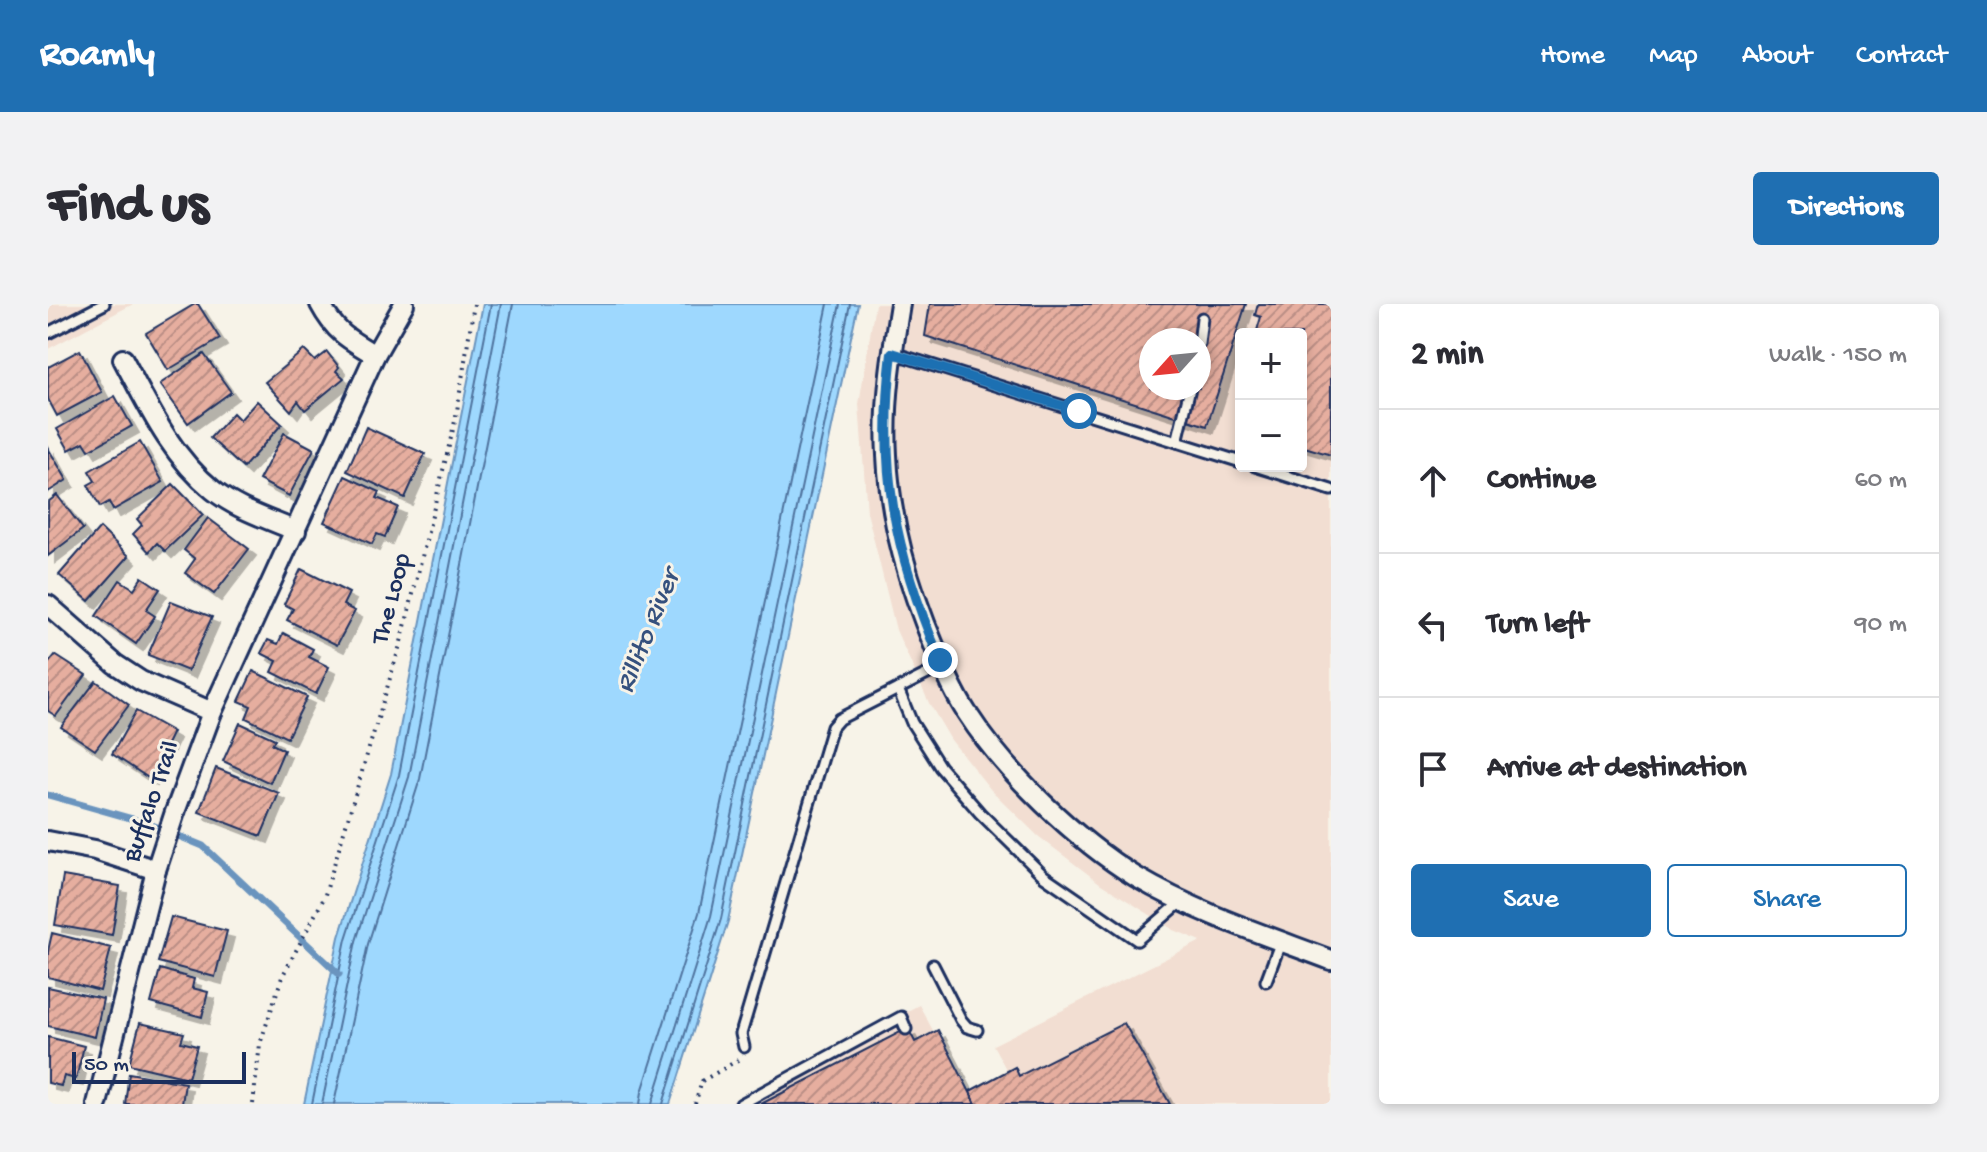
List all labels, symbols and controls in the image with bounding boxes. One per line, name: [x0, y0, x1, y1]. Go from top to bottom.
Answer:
text: Roamly: [40, 34, 155, 78]
text: Home: [1540, 40, 1605, 73]
text: Map: [1649, 40, 1698, 73]
text: About: [1742, 40, 1812, 73]
text: Contact: [1856, 40, 1947, 73]
button: Directions: [1753, 172, 1939, 245]
text: Find us: [48, 175, 208, 241]
north arrow: [1139, 328, 1211, 400]
map controls: [1235, 328, 1307, 472]
button: +: [1235, 328, 1307, 400]
text: 2 min: [1411, 336, 1483, 376]
text: Walk · 150 m: [1769, 341, 1907, 372]
route start: [1061, 393, 1097, 429]
button: −: [1235, 400, 1307, 472]
icon: ahead: [1411, 459, 1455, 503]
text: Continue: [1487, 464, 1596, 499]
text: 60 m: [1854, 466, 1907, 497]
street label: The Loop: [365, 550, 420, 650]
water label: Rillito River: [610, 561, 690, 698]
icon: left: [1411, 603, 1455, 647]
text: Turn left: [1487, 608, 1588, 643]
text: 90 m: [1855, 610, 1907, 641]
route end: [922, 642, 958, 678]
street label: Buffalo Trail: [117, 737, 188, 868]
icon: arrive: [1411, 747, 1455, 791]
text: Arrive at destination: [1487, 752, 1747, 787]
button: Save: [1411, 864, 1651, 937]
button: Share: [1667, 864, 1907, 937]
scale bar: [72, 1048, 246, 1084]
text: 50 m: [84, 1053, 129, 1079]

